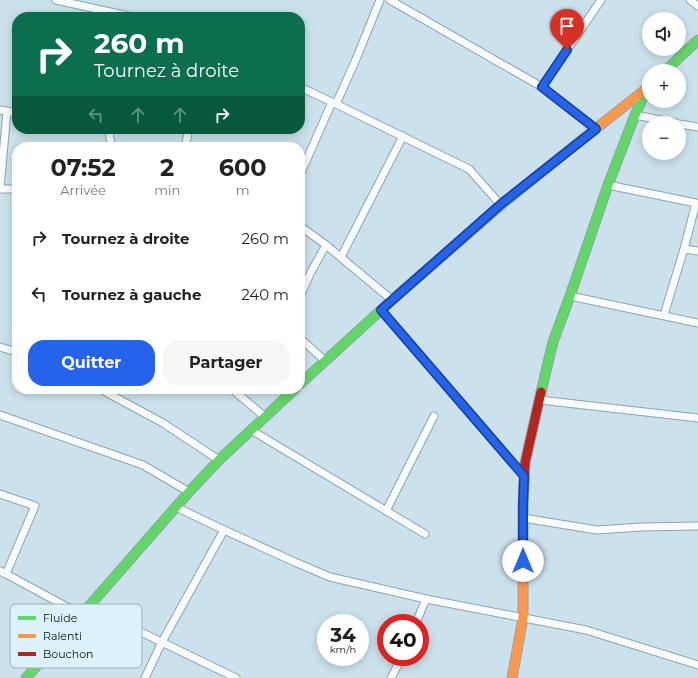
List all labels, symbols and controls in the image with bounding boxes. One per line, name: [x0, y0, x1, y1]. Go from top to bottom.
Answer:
pin: [550, 9, 584, 50]
map controls: [642, 12, 686, 160]
button: sound: [642, 12, 686, 56]
icon: arrive: [556, 15, 578, 37]
text: 260 m: [94, 26, 185, 60]
icon: right: [28, 28, 80, 80]
text: Tournez à droite: [94, 60, 239, 82]
button: +: [642, 64, 686, 108]
icon: left: [85, 104, 107, 126]
icon: ahead: [127, 104, 149, 126]
icon: ahead: [169, 104, 191, 126]
icon: right: [211, 104, 233, 126]
button: −: [642, 116, 686, 160]
text: 07:52: [50, 153, 116, 182]
text: 2: [160, 153, 174, 182]
text: 600: [219, 153, 267, 182]
text: Arrivée: [60, 182, 106, 198]
text: min: [154, 182, 180, 198]
text: m: [236, 182, 250, 198]
icon: right: [28, 227, 50, 249]
text: Tournez à droite: [62, 229, 190, 248]
text: 260 m: [242, 229, 289, 248]
icon: left: [28, 283, 50, 305]
text: Tournez à gauche: [62, 285, 201, 304]
text: 240 m: [241, 285, 289, 304]
button: Quitter: [28, 340, 155, 386]
button: Partager: [163, 340, 289, 386]
position arrow: [502, 540, 544, 582]
legend: [10, 604, 142, 668]
text: Fluide: [43, 611, 78, 625]
speed limit sign: 40: [377, 614, 429, 666]
text: 34: [330, 623, 356, 647]
text: Ralenti: [43, 629, 82, 643]
text: km/h: [330, 643, 356, 656]
text: Bouchon: [43, 647, 93, 661]

